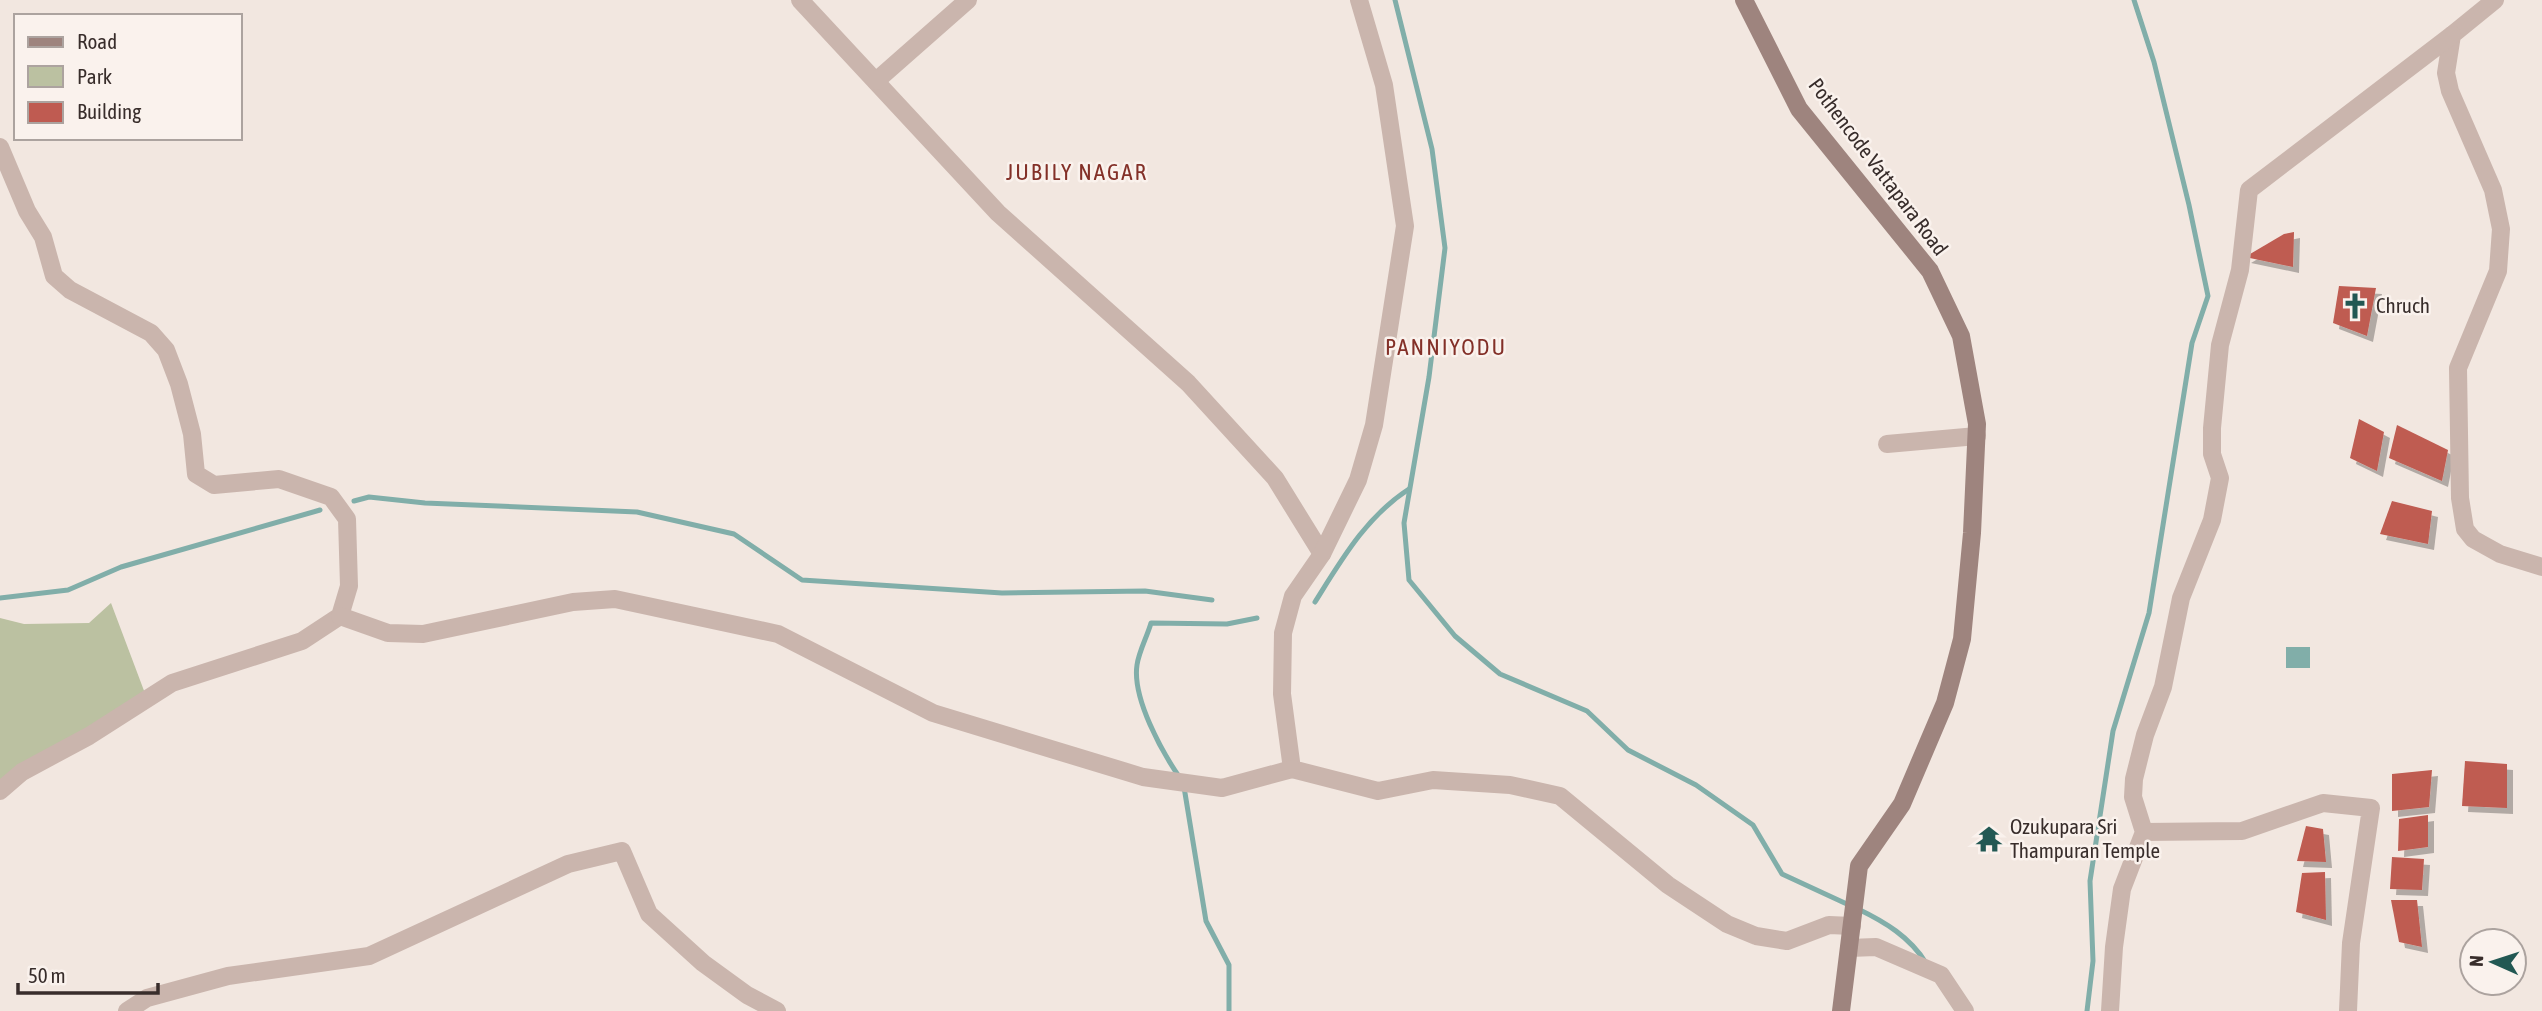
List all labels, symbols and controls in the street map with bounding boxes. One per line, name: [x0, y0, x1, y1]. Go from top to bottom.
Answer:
legend: [14, 14, 242, 140]
text: Road: [77, 29, 117, 53]
text: Park: [77, 64, 112, 88]
street label: Pothencode Vattapara Road: [1804, 73, 1953, 260]
text: Building: [77, 99, 141, 123]
district label: JUBILY NAGAR: [1006, 159, 1148, 185]
church icon: Chruch: [2340, 291, 2370, 321]
place label: Chruch: [2376, 293, 2430, 317]
district label: PANNIYODU: [1385, 334, 1507, 360]
place label: Ozukupara Sri Thampuran Temple: [2010, 814, 2160, 862]
temple icon: Ozukupara Sri Thampuran Temple: [1974, 824, 2004, 854]
north arrow: [2458, 927, 2528, 997]
scale bar: [18, 951, 158, 995]
text: N: [2465, 955, 2487, 967]
text: 50 m: [28, 963, 66, 987]

